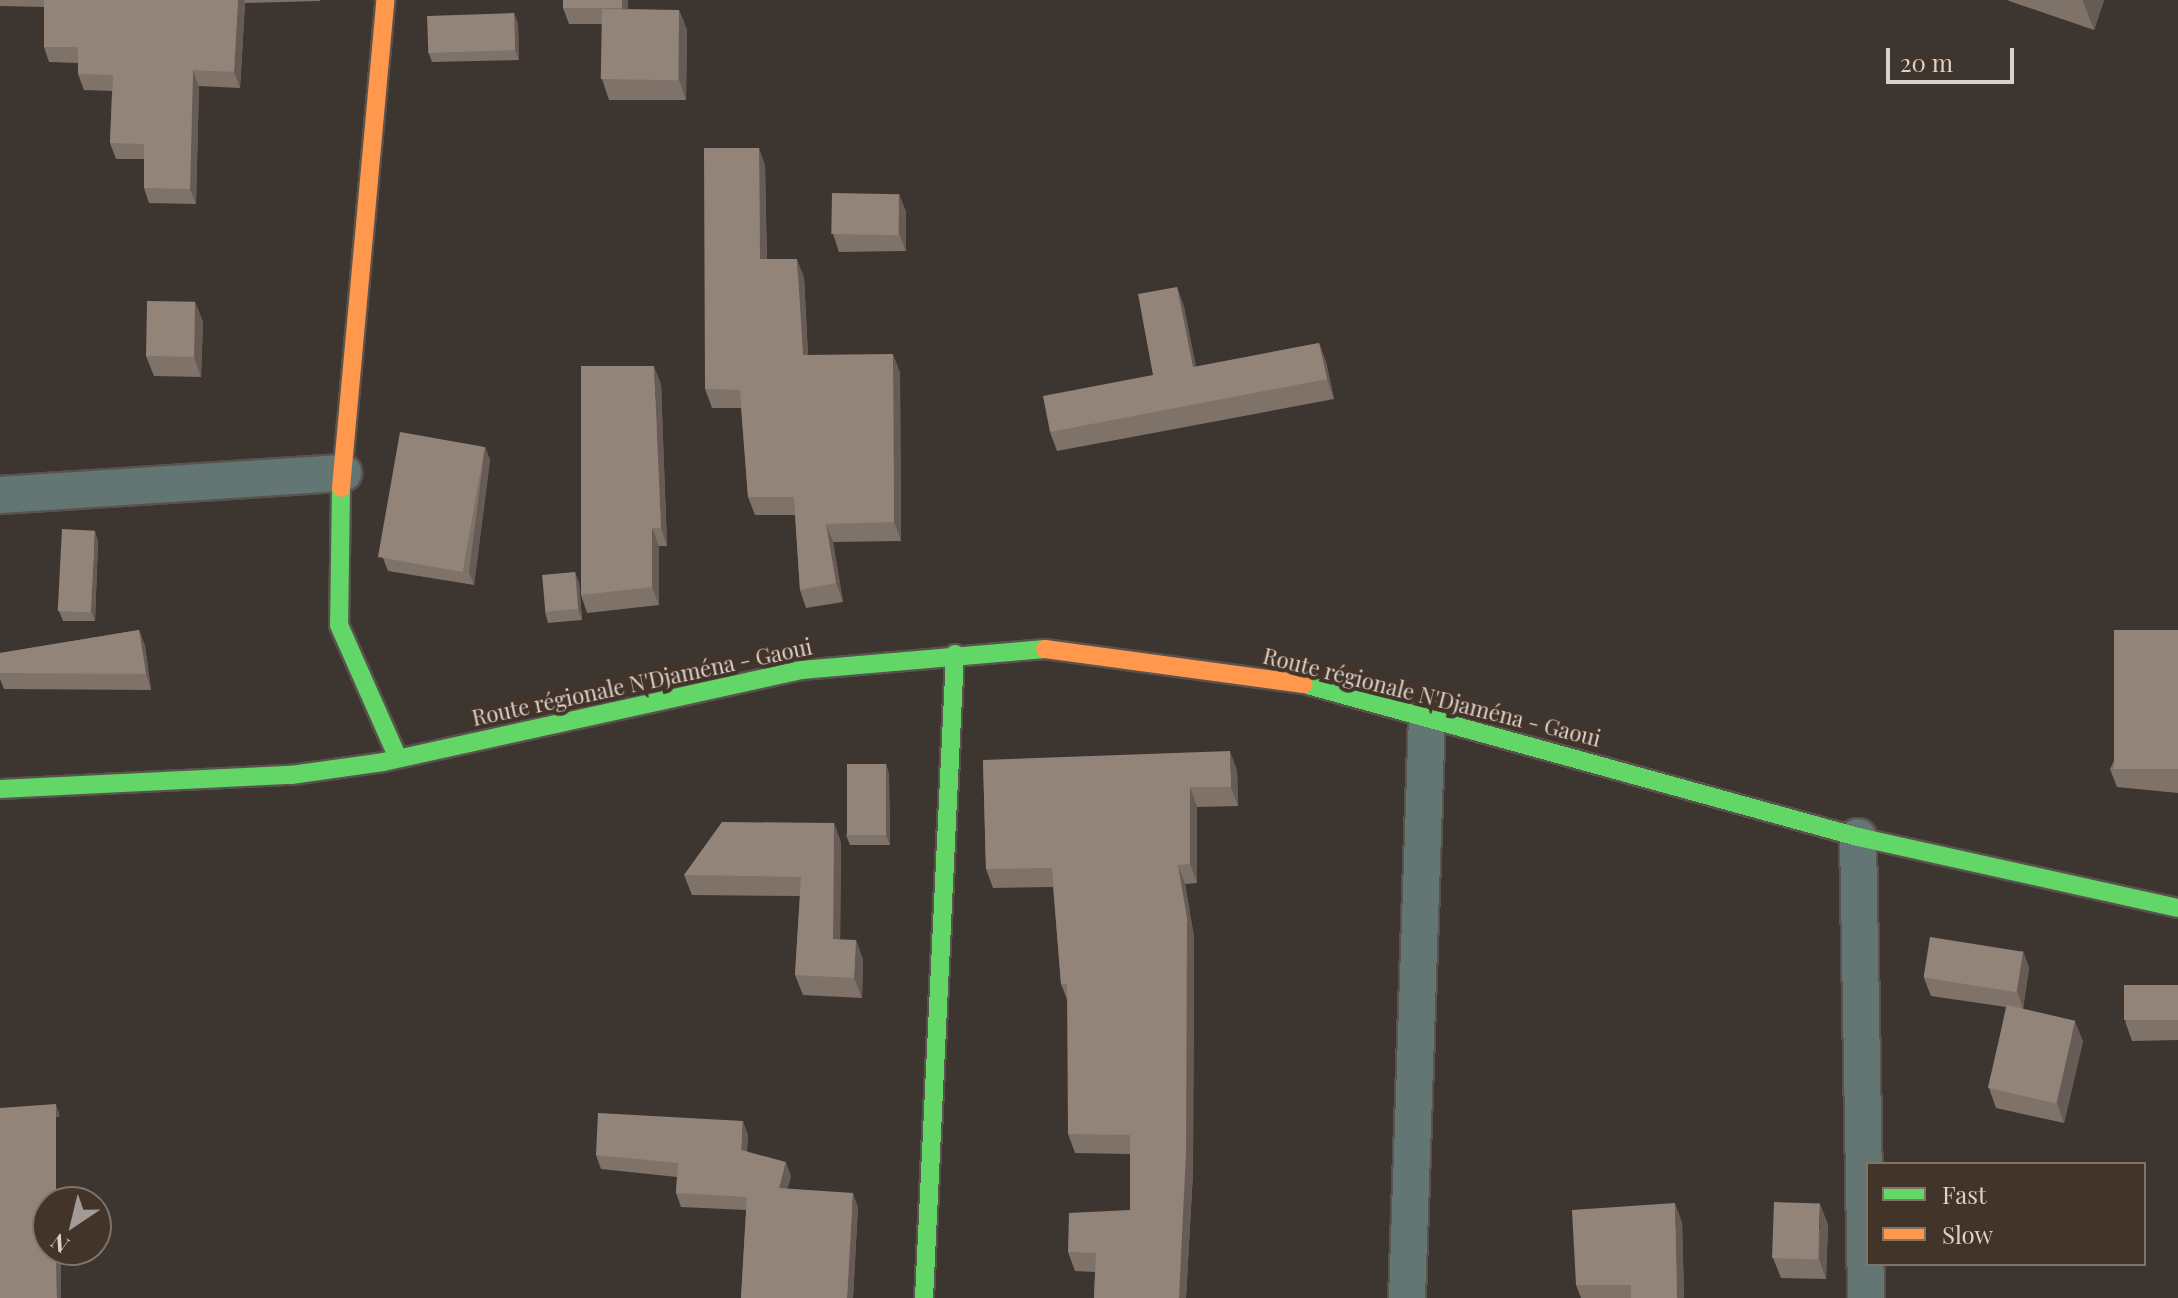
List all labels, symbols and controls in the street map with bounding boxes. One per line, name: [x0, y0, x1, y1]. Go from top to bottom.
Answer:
scale bar: [1890, 32, 2018, 82]
text: 20 m: [1900, 46, 1953, 78]
street label: Route régionale N'Djaména - Gaoui: [469, 633, 815, 731]
street label: Route régionale N'Djaména - Gaoui: [1260, 642, 1604, 752]
legend: [1866, 1162, 2146, 1266]
text: Fast: [1942, 1178, 1987, 1210]
north arrow: [32, 1186, 112, 1266]
text: Slow: [1942, 1218, 1993, 1250]
text: N: [44, 1227, 74, 1261]

